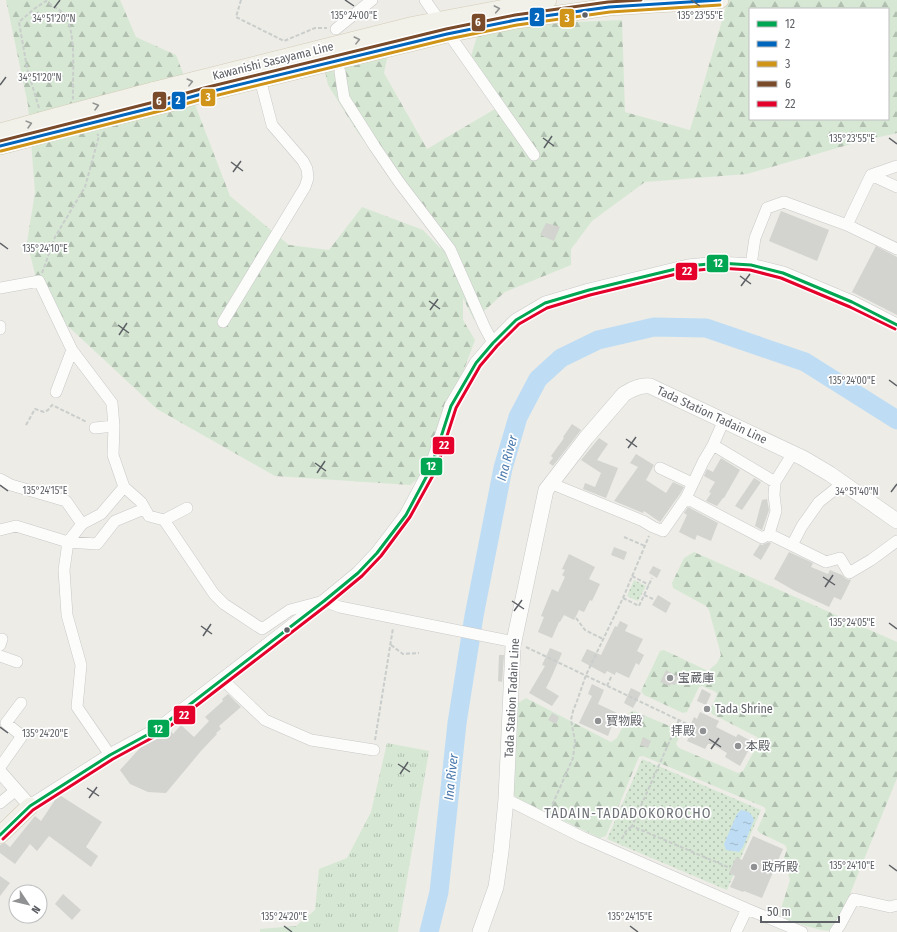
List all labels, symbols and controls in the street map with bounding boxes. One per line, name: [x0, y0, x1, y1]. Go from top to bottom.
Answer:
one-way arrow: [494, 6, 500, 14]
line badge: 2: [529, 7, 545, 27]
line badge: 3: [559, 8, 575, 28]
legend: [749, 8, 889, 120]
text: 135°24'00"E: [331, 10, 378, 22]
unlabelled marker: [580, 10, 590, 20]
text: 135°23'55"E: [677, 10, 723, 22]
text: 2: [533, 11, 540, 24]
text: 3: [563, 12, 570, 25]
text: 34°51'20"N: [32, 13, 76, 25]
line badge: 6: [471, 13, 486, 32]
text: 6: [475, 16, 481, 29]
text: 12: [785, 17, 795, 31]
one-way arrow: [353, 36, 360, 45]
text: 2: [785, 37, 790, 51]
street label: Kawanishi Sasayama Line: [211, 39, 335, 83]
text: 3: [785, 57, 790, 71]
text: 34°51'20"N: [18, 72, 62, 84]
text: 6: [785, 77, 791, 91]
one-way arrow: [187, 78, 193, 86]
line badge: 3: [200, 88, 216, 107]
line badge: 6: [152, 91, 167, 110]
line badge: 2: [171, 91, 186, 110]
text: 3: [204, 91, 211, 104]
text: 2: [174, 94, 181, 107]
text: 6: [156, 95, 162, 108]
text: 22: [785, 97, 796, 111]
one-way arrow: [92, 102, 99, 111]
one-way arrow: [25, 120, 32, 129]
text: 135°23'55"E: [829, 133, 875, 145]
text: 135°24'10"E: [22, 243, 68, 255]
line badge: 12: [706, 254, 729, 273]
text: 12: [713, 257, 723, 270]
line badge: 22: [675, 262, 698, 281]
text: 22: [681, 265, 692, 278]
text: 135°24'00"E: [829, 375, 876, 387]
street label: Tada Station Tadain Line: [655, 383, 769, 447]
water label: Ina River: [494, 433, 520, 482]
line badge: 22: [432, 436, 455, 455]
text: 22: [438, 439, 449, 452]
line badge: 12: [420, 457, 443, 476]
text: 12: [426, 460, 436, 473]
text: 135°24'15"E: [23, 485, 68, 497]
text: 34°51'40"N: [835, 486, 879, 498]
text: 135°24'05"E: [829, 617, 875, 629]
unlabelled marker: [282, 625, 292, 635]
street label: Tada Station Tadain Line: [502, 638, 522, 758]
place label: 宝蔵庫: [678, 671, 714, 685]
marker: 宝蔵庫: [665, 673, 675, 683]
place label: Tada Shrine: [715, 702, 773, 716]
marker: Tada Shrine: [702, 704, 712, 714]
line badge: 22: [173, 705, 196, 725]
text: 22: [178, 709, 189, 722]
place label: 寳物殿: [606, 714, 642, 728]
marker: 寳物殿: [593, 716, 603, 726]
line badge: 12: [147, 719, 170, 738]
text: 12: [153, 723, 163, 736]
place label: 拝殿: [671, 724, 695, 738]
marker: 拝殿: [698, 726, 708, 736]
text: 135°24'20"E: [22, 728, 68, 740]
place label: 本殿: [746, 739, 770, 753]
marker: 本殿: [733, 741, 743, 751]
water label: Ina River: [441, 753, 461, 801]
district label: TADAIN-TADADOKOROCHO: [544, 805, 712, 822]
place label: 政所殿: [762, 860, 798, 874]
text: 135°24'10"E: [829, 860, 875, 872]
marker: 政所殿: [749, 862, 759, 872]
north arrow: [8, 884, 48, 924]
scale bar: [761, 898, 839, 924]
text: N: [29, 903, 43, 916]
text: 50 m: [767, 905, 791, 919]
text: 135°24'20"E: [261, 911, 307, 923]
text: 135°24'15"E: [608, 911, 653, 923]

